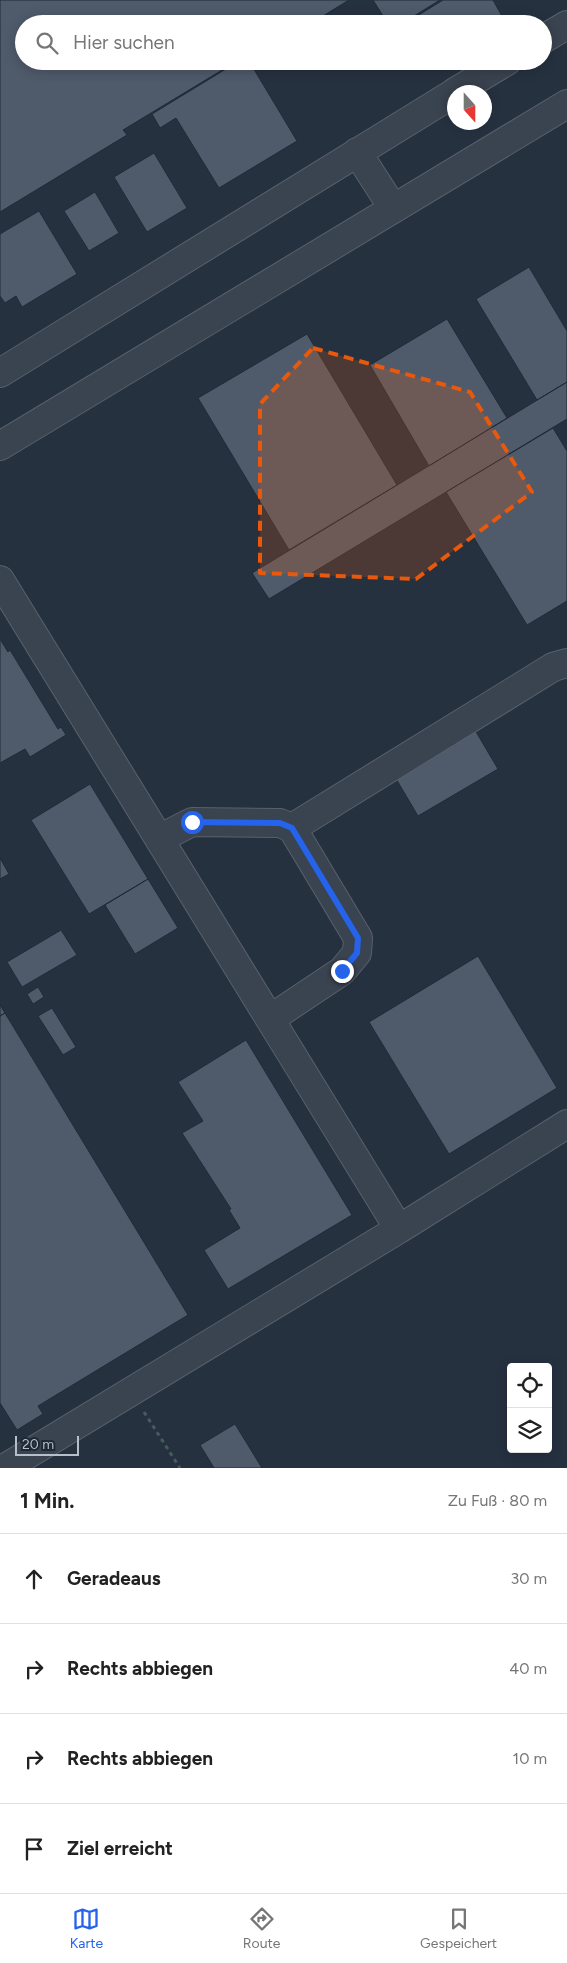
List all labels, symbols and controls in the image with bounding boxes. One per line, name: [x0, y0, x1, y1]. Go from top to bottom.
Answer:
search box: [15, 15, 552, 70]
icon: search: [33, 29, 61, 57]
text: Hier suchen: [73, 31, 174, 54]
north arrow: [447, 85, 492, 130]
route start: [181, 811, 204, 834]
route end: [331, 960, 354, 983]
map controls: [507, 1363, 552, 1453]
button: locate: [507, 1363, 552, 1408]
button: layers: [507, 1408, 552, 1453]
scale bar: [15, 1433, 79, 1456]
text: 20 m: [22, 1436, 54, 1453]
text: 1 Min.: [20, 1488, 75, 1513]
text: Zu Fuß · 80 m: [448, 1491, 547, 1510]
icon: ahead: [20, 1565, 48, 1593]
text: Geradeaus: [67, 1567, 161, 1590]
text: 30 m: [510, 1569, 547, 1588]
icon: right: [20, 1655, 48, 1683]
text: Rechts abbiegen: [67, 1657, 213, 1680]
text: 40 m: [509, 1659, 547, 1678]
icon: right: [20, 1745, 48, 1773]
text: Rechts abbiegen: [67, 1747, 213, 1770]
text: 10 m: [513, 1749, 547, 1768]
icon: arrive: [20, 1835, 48, 1863]
text: Ziel erreicht: [67, 1837, 173, 1860]
tab: Karte: [70, 1905, 103, 1952]
tab: Route: [243, 1905, 280, 1952]
tab: Gespeichert: [420, 1905, 497, 1952]

